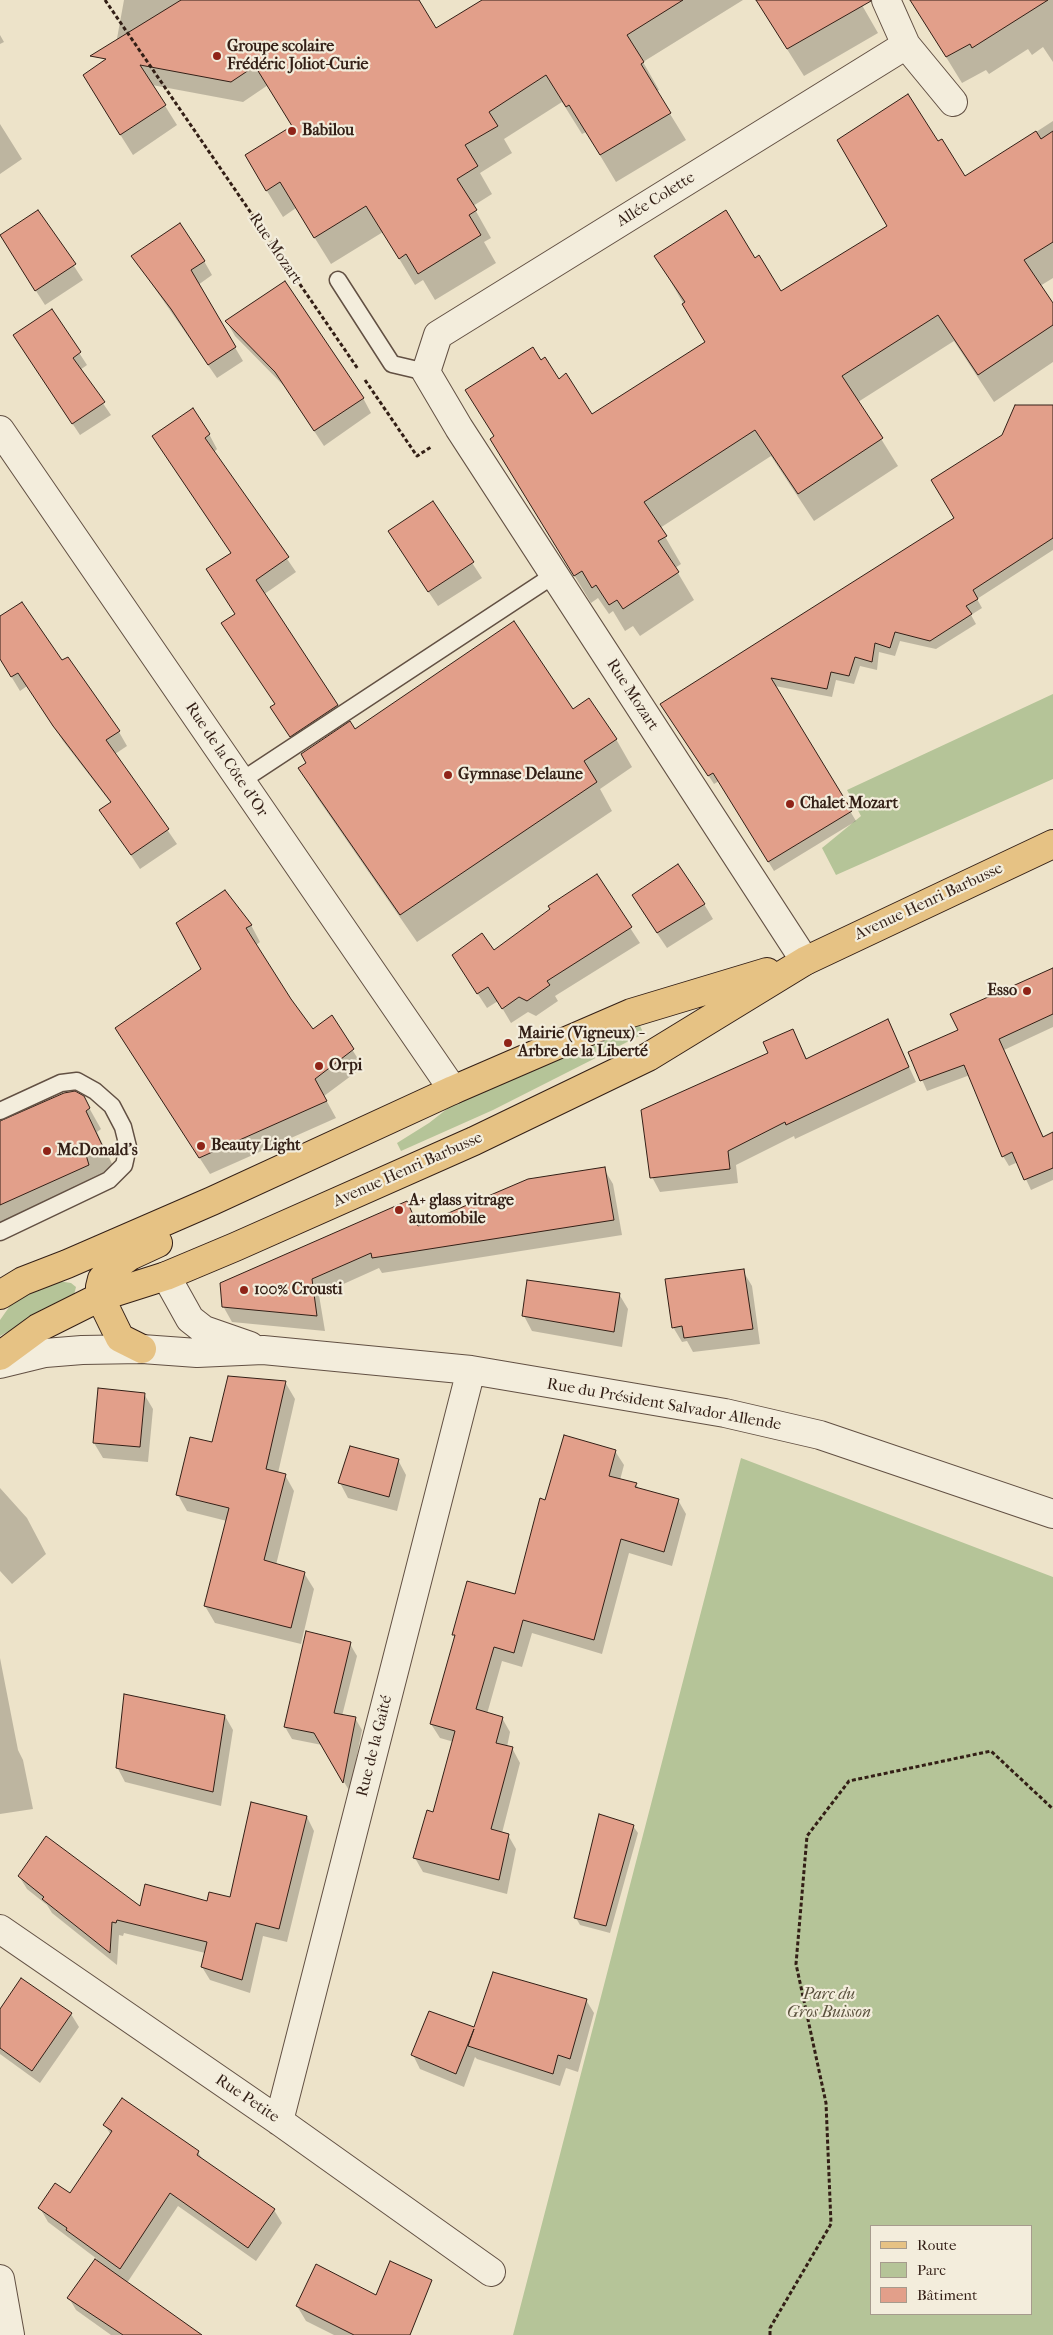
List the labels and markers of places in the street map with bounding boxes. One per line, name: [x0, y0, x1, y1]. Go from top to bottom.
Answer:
place label: Groupe scolaire Frédéric Joliot-Curie: [227, 37, 368, 75]
marker: Groupe scolaire Frédéric Joliot-Curie: [211, 50, 223, 62]
place label: Babilou: [302, 121, 354, 141]
marker: Babilou: [286, 125, 298, 137]
place label: Gymnase Delaune: [458, 765, 583, 785]
marker: Gymnase Delaune: [442, 769, 454, 781]
place label: Chalet Mozart: [800, 794, 898, 814]
marker: Chalet Mozart: [784, 798, 796, 810]
place label: Esso: [987, 981, 1017, 1001]
marker: Esso: [1021, 985, 1033, 997]
place label: Mairie (Vigneux) - Arbre de la Liberté: [518, 1024, 648, 1062]
marker: Mairie (Vigneux) - Arbre de la Liberté: [502, 1037, 514, 1049]
place label: Orpi: [329, 1056, 362, 1076]
marker: Orpi: [313, 1060, 325, 1072]
place label: Beauty Light: [211, 1136, 301, 1156]
marker: Beauty Light: [195, 1140, 207, 1152]
place label: McDonald's: [57, 1141, 138, 1161]
marker: McDonald's: [41, 1145, 53, 1157]
place label: A+ glass vitrage automobile: [409, 1191, 514, 1229]
marker: A+ glass vitrage automobile: [393, 1204, 405, 1216]
place label: 100% Crousti: [254, 1280, 343, 1300]
marker: 100% Crousti: [238, 1284, 250, 1296]

